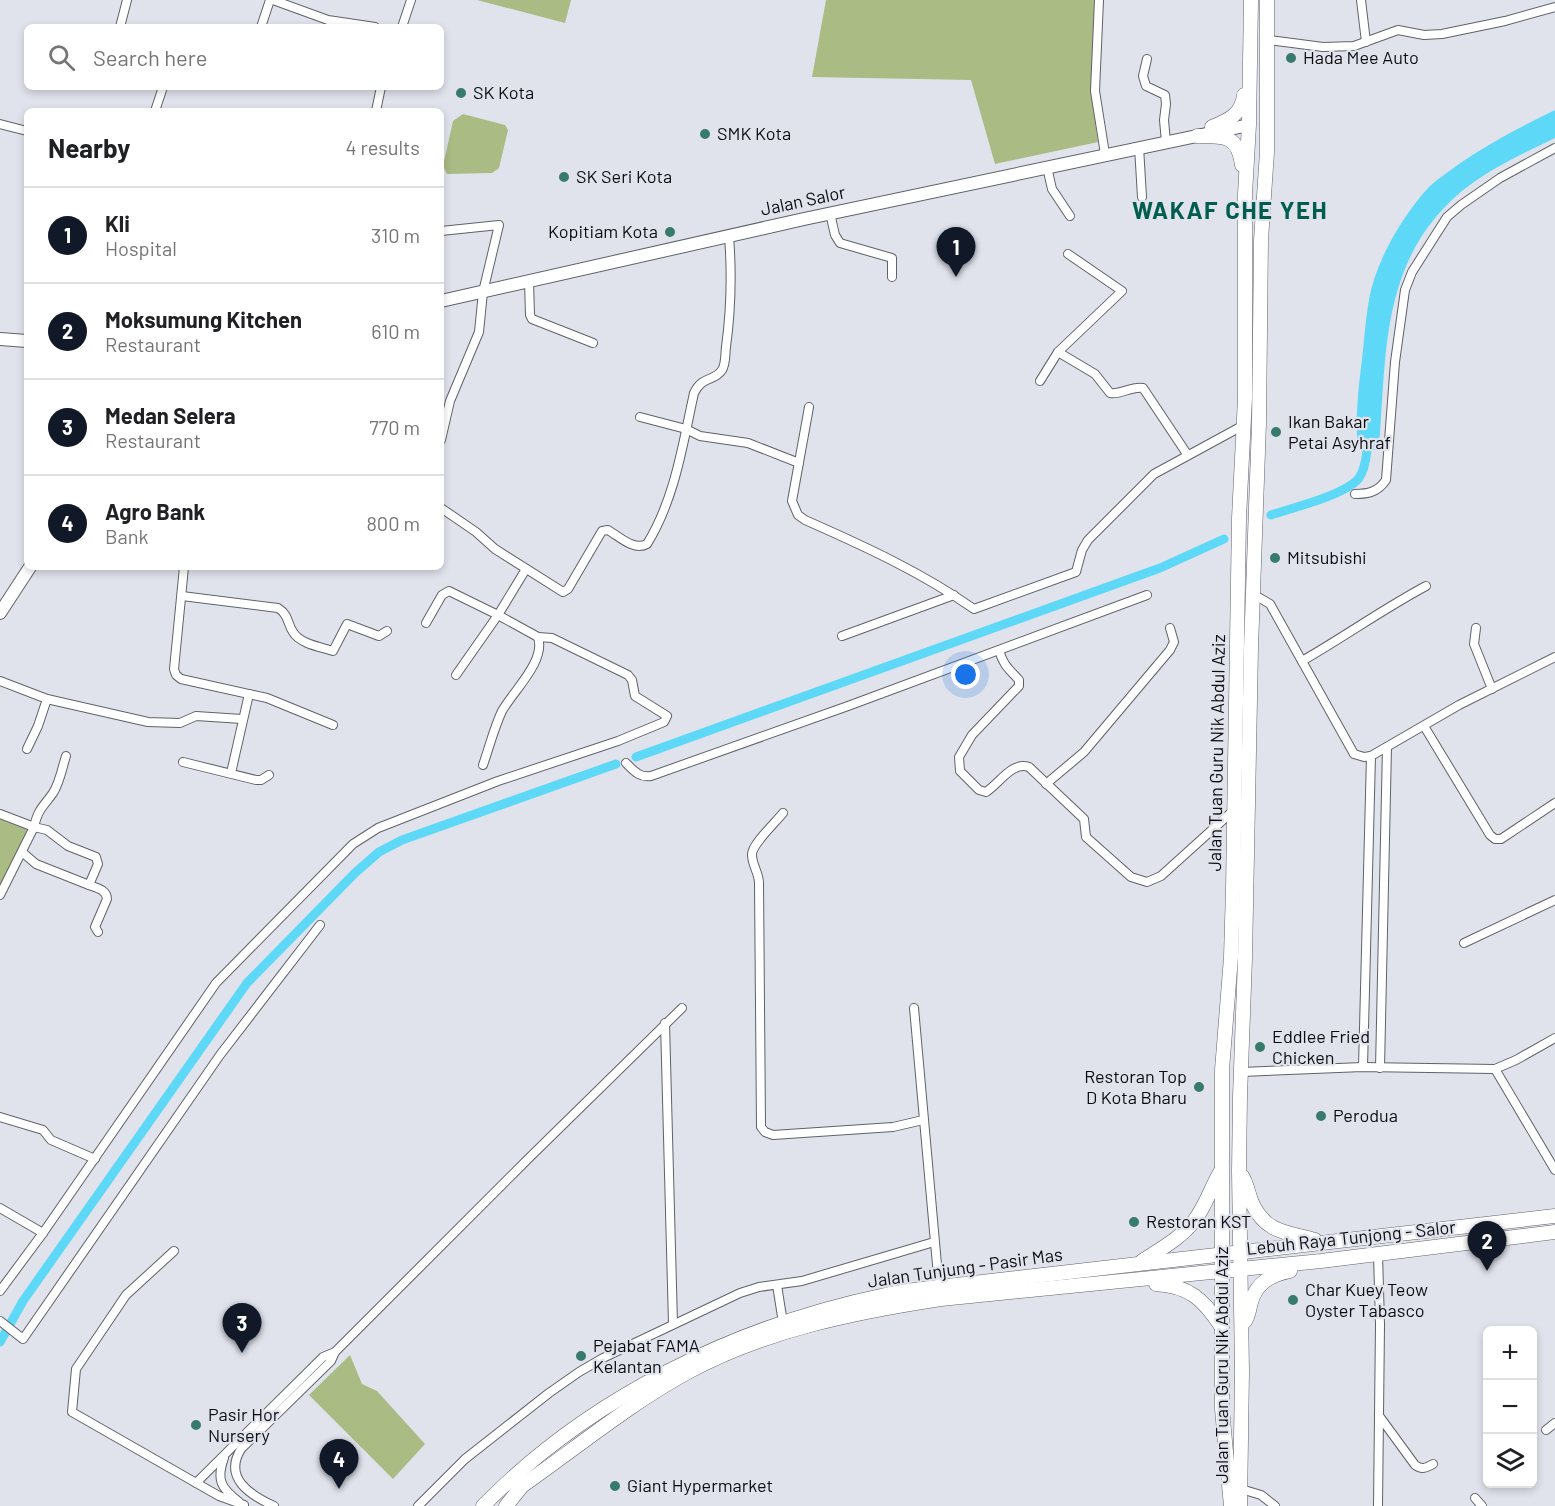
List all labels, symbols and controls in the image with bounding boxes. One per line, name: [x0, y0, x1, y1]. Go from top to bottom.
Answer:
search box: [24, 24, 444, 90]
icon: search: [45, 41, 78, 74]
text: Search here: [93, 44, 207, 70]
place label: Hada Mee Auto: [1303, 46, 1419, 68]
marker: Hada Mee Auto: [1284, 51, 1298, 65]
place label: SK Kota: [473, 81, 534, 103]
marker: SK Kota: [454, 86, 468, 100]
place label: SMK Kota: [717, 122, 791, 144]
marker: SMK Kota: [698, 127, 712, 141]
text: Nearby: [48, 132, 130, 163]
text: 4 results: [345, 135, 420, 159]
place label: SK Seri Kota: [576, 165, 672, 187]
marker: SK Seri Kota: [557, 170, 571, 184]
street label: Jalan Salor: [758, 180, 848, 220]
district label: WAKAF CHE YEH: [1132, 195, 1328, 224]
text: Kli: [105, 210, 130, 236]
place label: Kopitiam Kota: [548, 220, 658, 242]
text: 1: [64, 223, 71, 247]
text: 310 m: [371, 223, 420, 247]
marker: Kopitiam Kota: [663, 225, 677, 239]
pin: 1: [936, 228, 976, 277]
text: Hospital: [105, 236, 177, 260]
text: Moksumung Kitchen: [105, 306, 302, 332]
text: 2: [62, 319, 73, 343]
text: 610 m: [371, 319, 420, 343]
text: Restaurant: [105, 332, 201, 356]
text: Medan Selera: [105, 402, 236, 428]
place label: Ikan Bakar Petai Asyhraf: [1288, 410, 1391, 453]
text: 3: [62, 415, 73, 439]
text: 770 m: [369, 415, 420, 439]
marker: Ikan Bakar Petai Asyhraf: [1269, 425, 1283, 439]
text: Restaurant: [105, 428, 201, 452]
text: Agro Bank: [105, 498, 205, 524]
text: 4: [61, 511, 74, 535]
text: 800 m: [366, 511, 420, 535]
text: Bank: [105, 524, 148, 548]
place label: Mitsubishi: [1287, 546, 1367, 568]
marker: Mitsubishi: [1268, 551, 1282, 565]
street label: Jalan Tuan Guru Nik Abdul Aziz: [1203, 634, 1229, 872]
your location: [951, 660, 980, 689]
place label: Eddlee Fried Chicken: [1272, 1025, 1370, 1068]
marker: Eddlee Fried Chicken: [1253, 1040, 1267, 1054]
place label: Restoran Top D Kota Bharu: [1084, 1065, 1187, 1108]
marker: Restoran Top D Kota Bharu: [1192, 1080, 1206, 1094]
place label: Perodua: [1333, 1104, 1398, 1126]
marker: Perodua: [1314, 1109, 1328, 1123]
place label: Restoran KST: [1146, 1210, 1251, 1232]
marker: Restoran KST: [1127, 1215, 1141, 1229]
street label: Lebuh Raya Tunjong - Salor: [1245, 1215, 1457, 1259]
pin: 2: [1468, 1222, 1506, 1271]
street label: Jalan Tunjung - Pasir Mas: [866, 1242, 1064, 1292]
street label: Jalan Tuan Guru Nik Abdul Aziz: [1210, 1246, 1232, 1484]
place label: Char Kuey Teow Oyster Tabasco: [1305, 1278, 1428, 1321]
marker: Char Kuey Teow Oyster Tabasco: [1286, 1293, 1300, 1307]
pin: 3: [222, 1304, 262, 1353]
map controls: [1483, 1326, 1537, 1488]
button: +: [1483, 1326, 1537, 1380]
place label: Pejabat FAMA Kelantan: [593, 1334, 700, 1377]
marker: Pejabat FAMA Kelantan: [574, 1349, 588, 1363]
button: −: [1483, 1380, 1537, 1434]
place label: Pasir Hor Nursery: [208, 1403, 280, 1446]
marker: Pasir Hor Nursery: [189, 1418, 203, 1432]
button: layers: [1483, 1434, 1537, 1488]
pin: 4: [320, 1440, 358, 1489]
place label: Giant Hypermarket: [627, 1474, 773, 1496]
marker: Giant Hypermarket: [608, 1479, 622, 1493]

